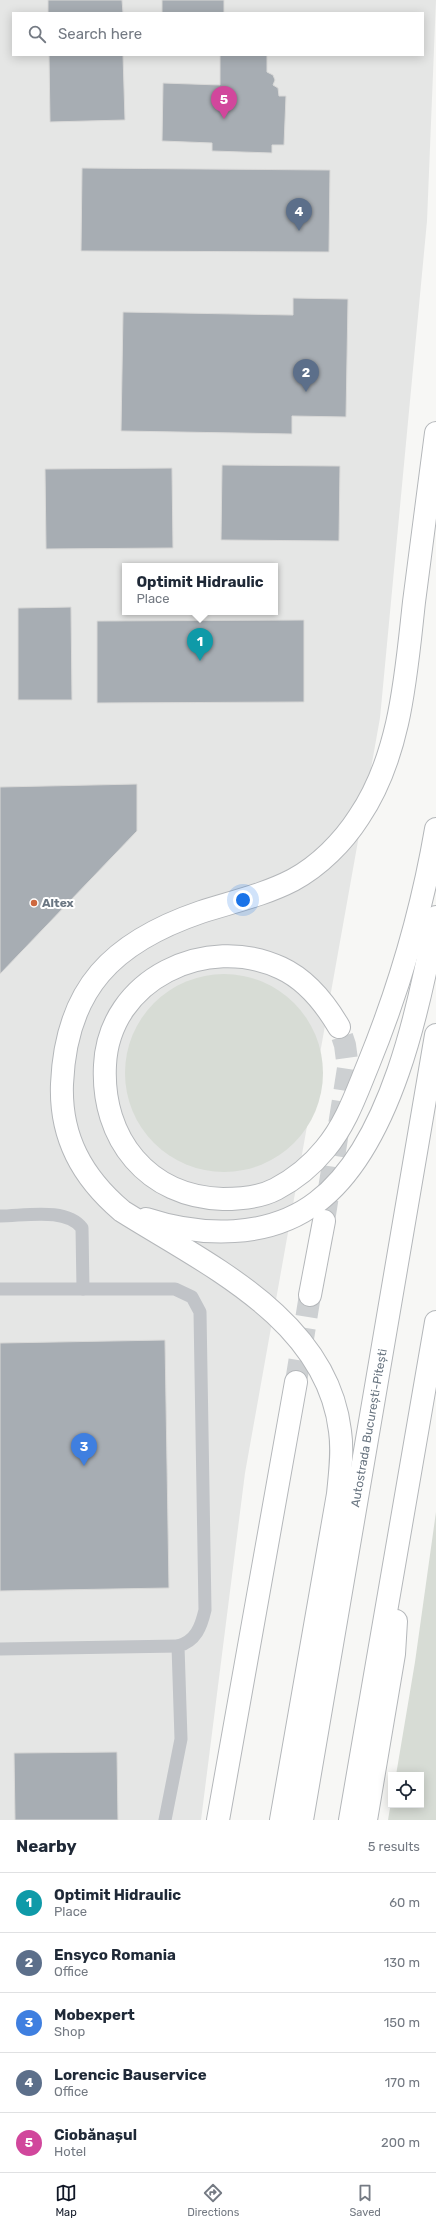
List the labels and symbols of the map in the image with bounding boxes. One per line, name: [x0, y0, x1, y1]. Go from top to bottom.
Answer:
pin: 5: [211, 86, 237, 119]
pin: 4: [286, 198, 312, 231]
pin: 2: [293, 359, 319, 392]
pin: 1: [187, 628, 213, 661]
your location: [233, 890, 253, 910]
place label: Altex: [42, 896, 74, 910]
marker: Altex: [29, 898, 39, 908]
street label: Autostrada București-Pitești: [348, 1348, 390, 1508]
pin: 3: [71, 1433, 97, 1466]

